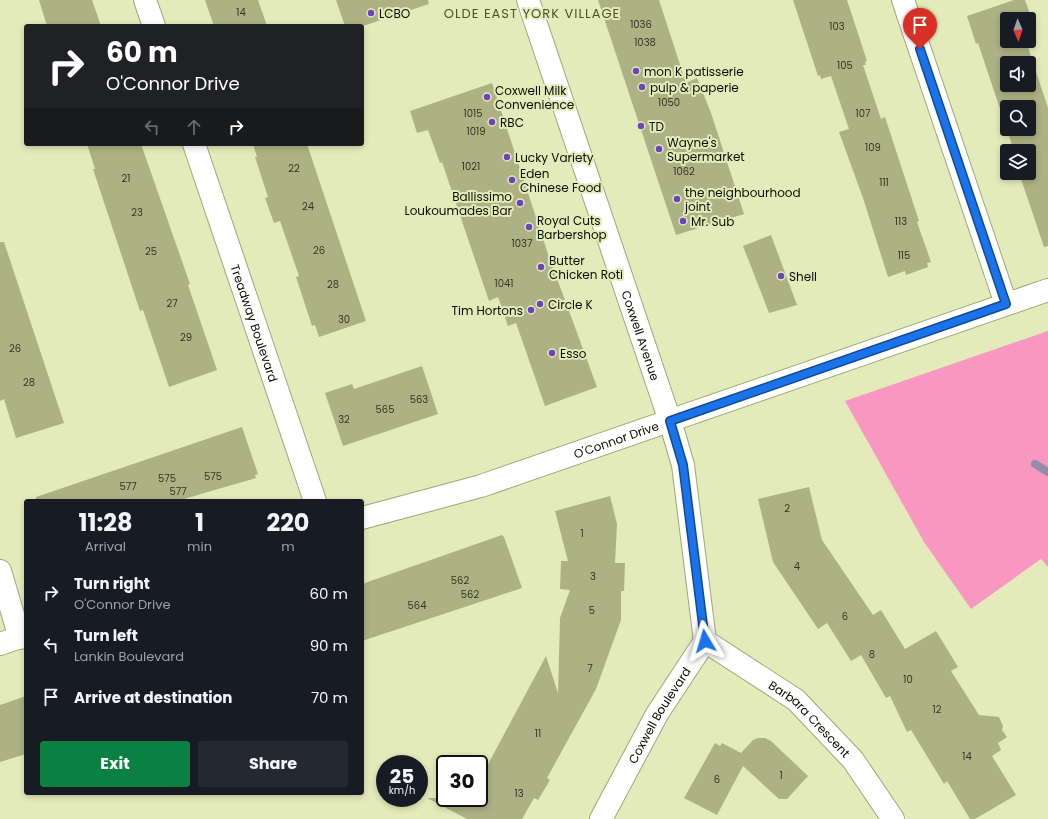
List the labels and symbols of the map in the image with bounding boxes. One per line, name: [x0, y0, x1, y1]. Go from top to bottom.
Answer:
district label: OLDE EAST YORK VILLAGE: [444, 4, 620, 23]
house number: 14: [236, 5, 246, 20]
place label: LCBO: [379, 5, 410, 22]
marker: LCBO: [366, 8, 376, 18]
pin: [903, 8, 937, 49]
north arrow: [1000, 12, 1036, 48]
house number: 1036: [630, 17, 652, 32]
house number: 103: [829, 19, 845, 34]
house number: 1038: [634, 35, 656, 50]
house number: 105: [837, 58, 853, 73]
place label: mon K patisserie: [644, 63, 744, 80]
marker: mon K patisserie: [631, 66, 641, 76]
place label: pulp & paperie: [650, 79, 739, 96]
place label: Coxwell Milk Convenience: [495, 82, 574, 113]
marker: pulp & paperie: [637, 82, 647, 92]
marker: Coxwell Milk Convenience: [482, 92, 492, 102]
house number: 1050: [658, 95, 680, 110]
house number: 1015: [464, 106, 482, 121]
house number: 107: [856, 106, 871, 121]
place label: RBC: [500, 114, 524, 131]
marker: RBC: [487, 117, 497, 127]
place label: TD: [649, 118, 664, 135]
marker: TD: [636, 121, 646, 131]
house number: 1019: [467, 124, 485, 139]
place label: Wayne's Supermarket: [667, 134, 745, 165]
house number: 109: [865, 140, 881, 155]
marker: Wayne's Supermarket: [654, 144, 664, 154]
place label: Lucky Variety: [515, 149, 594, 166]
marker: Lucky Variety: [502, 152, 512, 162]
house number: 1021: [462, 159, 480, 174]
house number: 22: [288, 161, 300, 176]
house number: 1062: [673, 164, 695, 179]
place label: Eden Chinese Food: [520, 165, 601, 196]
house number: 21: [122, 171, 130, 186]
marker: Eden Chinese Food: [507, 175, 517, 185]
house number: 111: [879, 175, 889, 190]
place label: the neighbourhood joint: [684, 184, 801, 215]
place label: Ballissimo Loukoumades Bar: [404, 188, 513, 219]
marker: the neighbourhood joint: [672, 194, 682, 204]
marker: Ballissimo Loukoumades Bar: [515, 198, 525, 208]
house number: 24: [302, 199, 314, 214]
house number: 23: [131, 205, 143, 220]
place label: Royal Cuts Barbershop: [537, 212, 607, 243]
place label: Mr. Sub: [691, 213, 734, 230]
house number: 113: [895, 214, 907, 229]
marker: Mr. Sub: [678, 216, 688, 226]
marker: Royal Cuts Barbershop: [524, 222, 534, 232]
house number: 1037: [512, 236, 533, 251]
house number: 26: [313, 243, 325, 258]
house number: 25: [145, 244, 157, 259]
house number: 115: [898, 248, 910, 263]
place label: Butter Chicken Roti: [549, 252, 623, 283]
street label: Treadway Boulevard: [227, 262, 283, 384]
marker: Butter Chicken Roti: [536, 262, 546, 272]
place label: Shell: [789, 268, 817, 285]
marker: Shell: [776, 271, 786, 281]
house number: 1041: [495, 276, 513, 291]
house number: 28: [327, 277, 339, 292]
street label: Coxwell Avenue: [618, 288, 664, 383]
house number: 27: [166, 296, 178, 311]
place label: Circle K: [548, 296, 593, 313]
marker: Circle K: [535, 299, 545, 309]
place label: Tim Hortons: [452, 302, 523, 319]
marker: Tim Hortons: [526, 305, 536, 315]
house number: 30: [338, 312, 350, 327]
house number: 29: [180, 330, 192, 345]
house number: 26: [9, 341, 21, 356]
place label: Esso: [560, 345, 587, 362]
marker: Esso: [547, 348, 557, 358]
house number: 28: [23, 375, 35, 390]
house number: 563: [410, 392, 428, 407]
house number: 565: [376, 402, 394, 417]
house number: 32: [338, 412, 350, 427]
street label: O'Connor Drive: [571, 417, 661, 462]
house number: 575: [204, 469, 222, 484]
house number: 575: [158, 471, 176, 486]
house number: 577: [119, 479, 137, 494]
house number: 577: [169, 484, 187, 499]
house number: 2: [784, 501, 790, 516]
house number: 1: [580, 526, 584, 541]
house number: 4: [794, 559, 800, 574]
house number: 3: [590, 569, 596, 584]
house number: 562: [451, 573, 469, 588]
house number: 562: [461, 587, 479, 602]
house number: 564: [408, 598, 426, 613]
house number: 5: [589, 603, 595, 618]
house number: 6: [842, 609, 848, 624]
position arrow: [684, 620, 726, 662]
house number: 8: [869, 647, 875, 662]
house number: 7: [587, 661, 593, 676]
street label: Coxwell Boulevard: [624, 663, 694, 766]
house number: 10: [903, 672, 913, 687]
street label: Barbara Crescent: [766, 676, 854, 761]
house number: 12: [933, 702, 942, 717]
house number: 11: [535, 726, 541, 741]
house number: 14: [962, 749, 972, 764]
speed limit sign: 30: [436, 755, 488, 807]
house number: 1: [779, 768, 783, 783]
house number: 6: [714, 772, 720, 787]
house number: 13: [514, 786, 524, 801]

